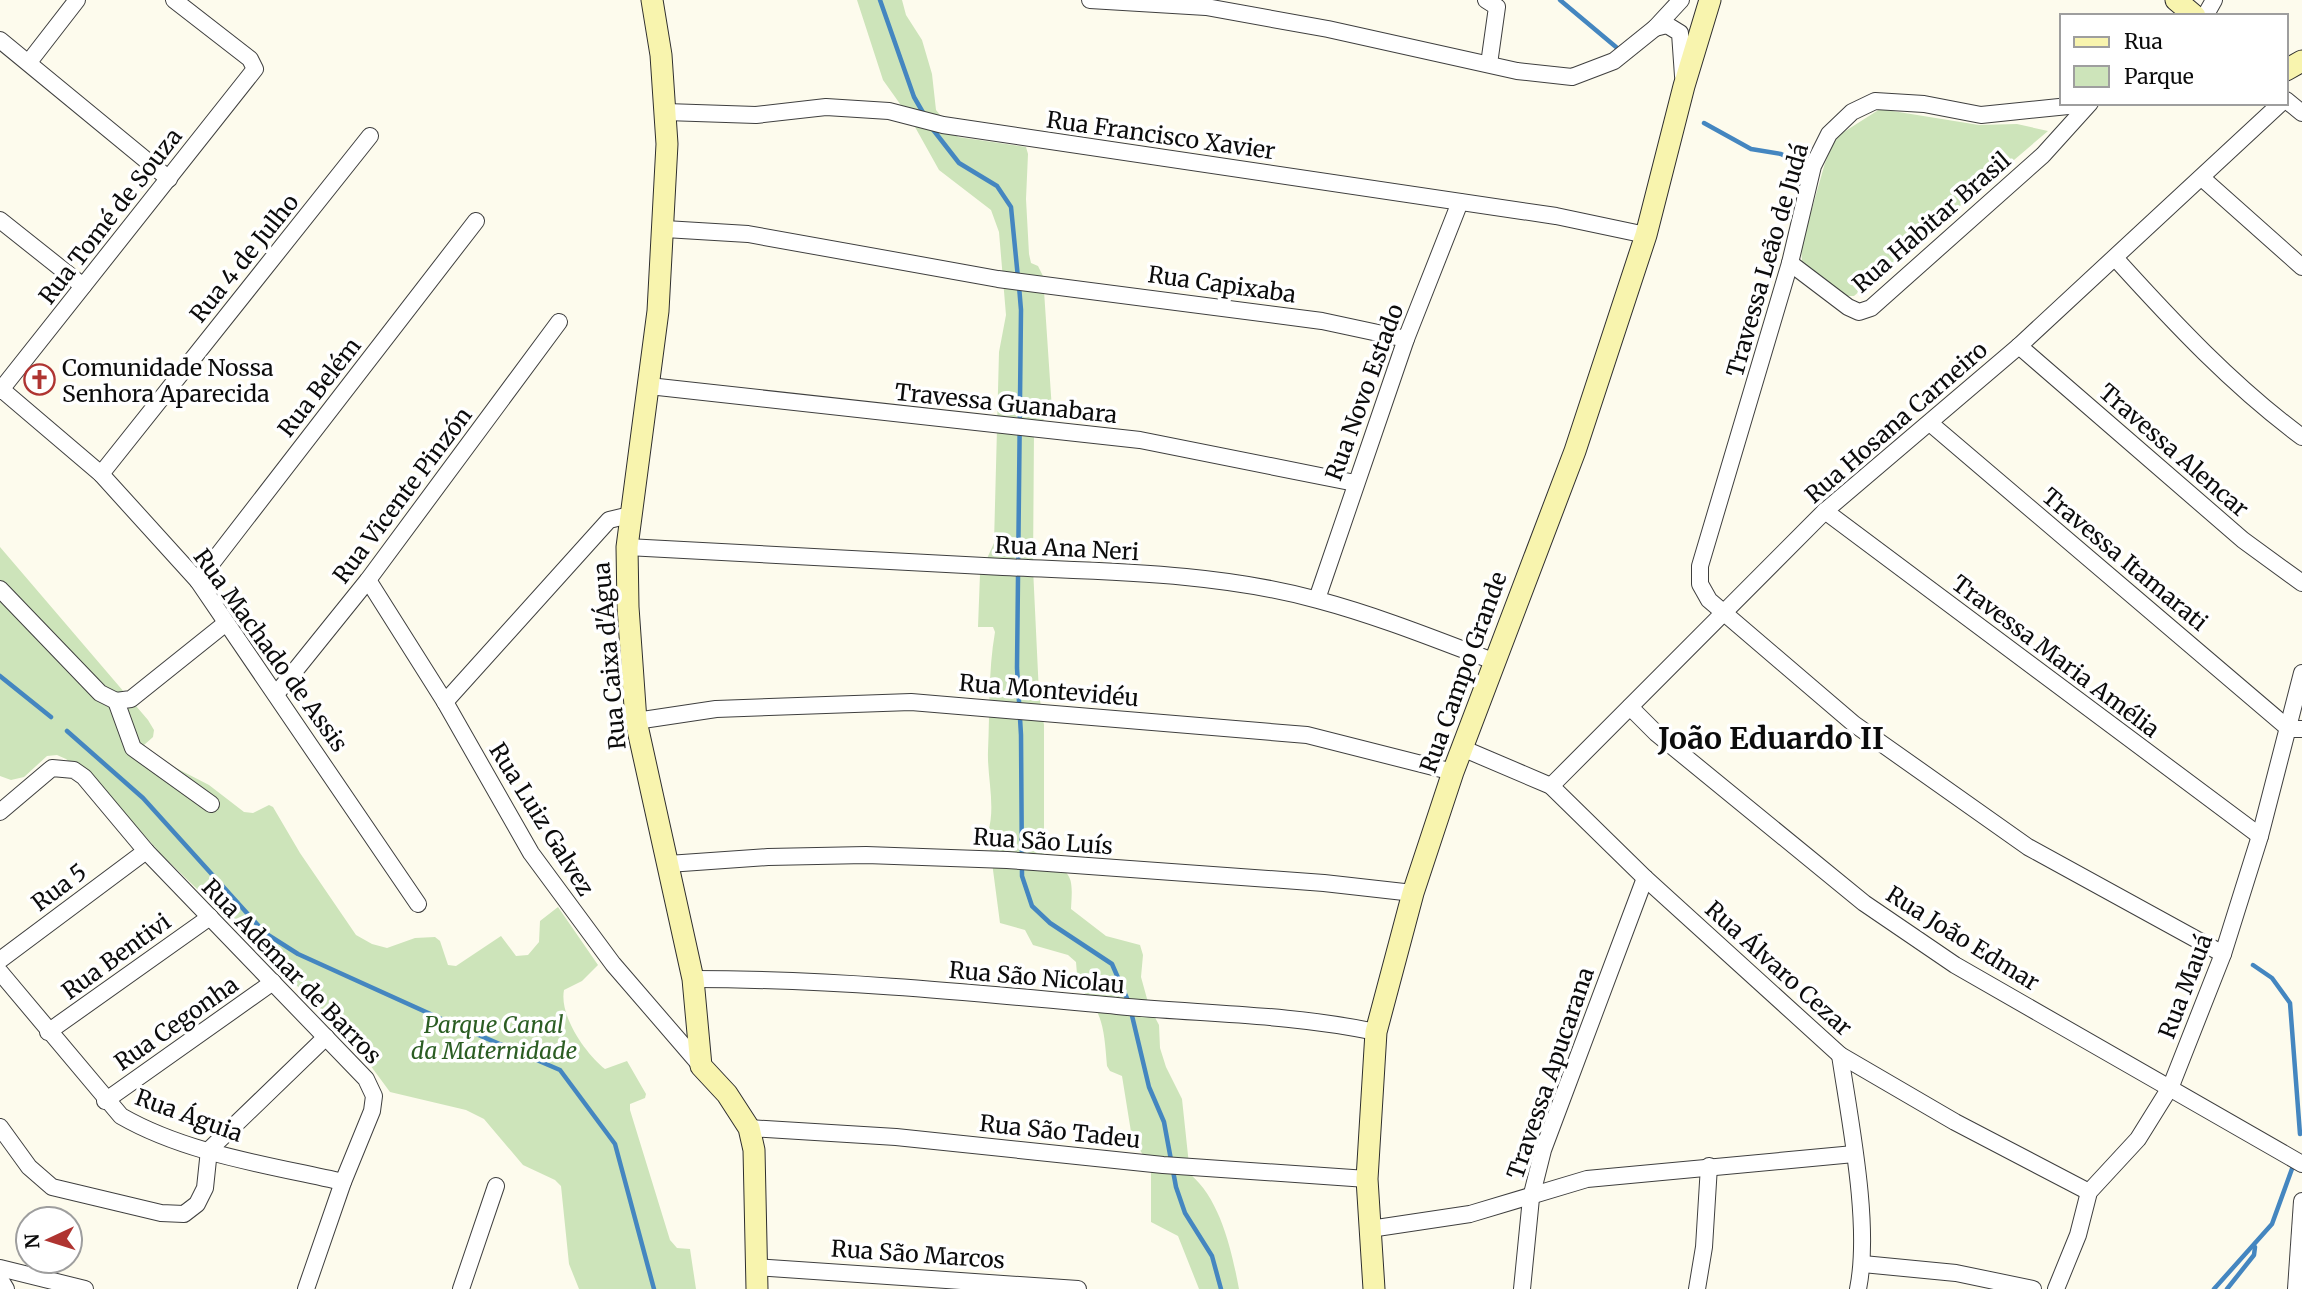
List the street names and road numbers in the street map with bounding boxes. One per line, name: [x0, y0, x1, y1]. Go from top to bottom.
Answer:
street label: Rua Francisco Xavier: [1045, 105, 1277, 165]
street label: Rua Tomé de Souza: [32, 122, 188, 310]
street label: Travessa Leão de Judá: [1720, 140, 1814, 380]
street label: Rua Habitar Brasil: [1846, 145, 2016, 299]
street label: Rua 4 de Julho: [183, 188, 305, 328]
street label: Rua Capixaba: [1146, 259, 1298, 309]
street label: Rua Novo Estado: [1319, 300, 1409, 484]
street label: Rua Belém: [271, 332, 367, 442]
street label: Rua Hosana Carneiro: [1799, 335, 1993, 509]
street label: Travessa Guanabara: [893, 377, 1119, 429]
street label: Travessa Alencar: [2093, 377, 2255, 523]
street label: Rua Vicente Pinzón: [326, 401, 478, 589]
street label: Travessa Itamarati: [2036, 481, 2214, 637]
street label: Rua Ana Neri: [994, 530, 1140, 566]
street label: Rua Machado de Assis: [188, 543, 354, 757]
street label: Rua Caixa d'Água: [586, 561, 632, 751]
street label: Rua Campo Grande: [1413, 568, 1513, 776]
street label: Travessa Maria Amélia: [1946, 568, 2166, 744]
street label: Rua Montevidéu: [958, 668, 1140, 712]
street label: Rua Luiz Galvez: [483, 737, 601, 901]
street label: Rua São Luís: [972, 822, 1114, 860]
street label: Rua 5: [26, 857, 92, 917]
street label: Rua Ademar de Barros: [196, 873, 388, 1069]
street label: Rua João Edmar: [1881, 879, 2045, 997]
street label: Rua Álvaro Cezar: [1700, 894, 1858, 1042]
street label: Rua Bentivi: [56, 907, 176, 1005]
street label: Rua Mauá: [2152, 930, 2218, 1042]
street label: Rua São Nicolau: [948, 955, 1126, 999]
street label: Travessa Apucarana: [1500, 963, 1600, 1183]
street label: Rua Cegonha: [108, 970, 244, 1076]
street label: Rua Águia: [131, 1082, 247, 1148]
street label: Rua São Tadeu: [978, 1108, 1142, 1154]
street label: Rua São Marcos: [830, 1233, 1006, 1275]

